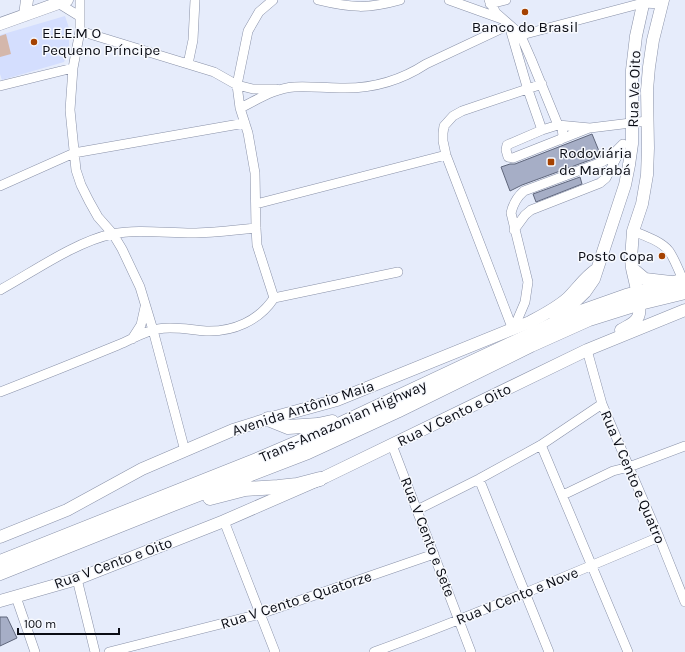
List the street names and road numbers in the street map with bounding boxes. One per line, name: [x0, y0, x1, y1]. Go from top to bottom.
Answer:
street label: Rua Ve Oito: [624, 50, 644, 128]
street label: Trans-Amazonian Highway: [257, 376, 429, 466]
street label: Avenida Antônio Maia: [230, 377, 376, 439]
street label: Rua V Cento e Oito: [394, 380, 514, 450]
street label: Rua V Cento e Quatro: [597, 408, 669, 546]
street label: Rua V Cento e Sete: [397, 475, 459, 599]
street label: Rua V Cento e Oito: [51, 533, 175, 593]
street label: Rua V Cento e Nove: [453, 563, 581, 629]
street label: Rua V Cento e Quatorze: [218, 567, 374, 633]

